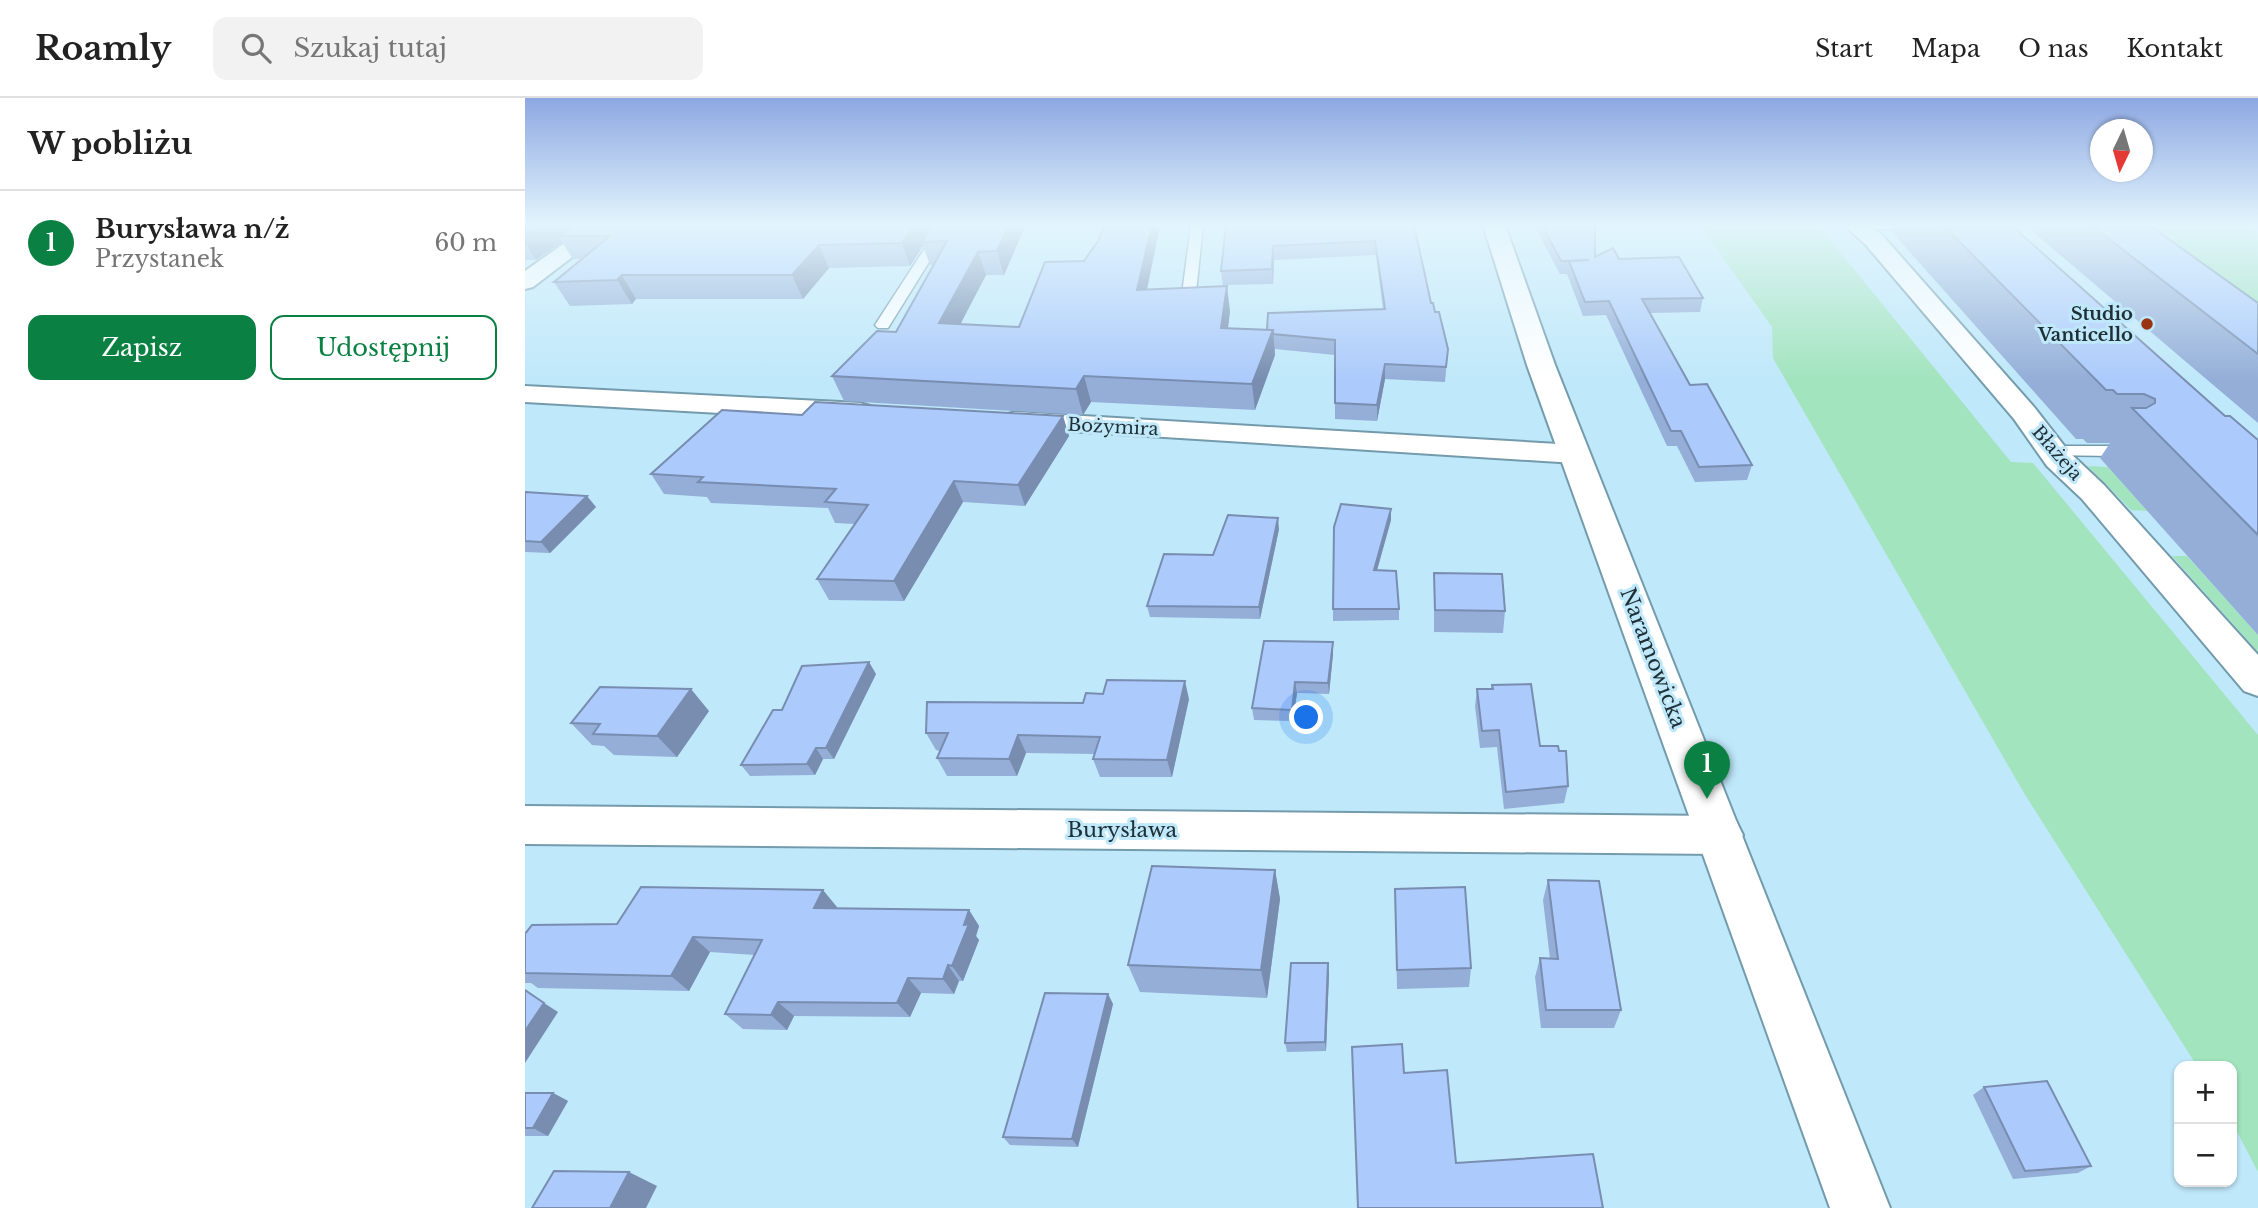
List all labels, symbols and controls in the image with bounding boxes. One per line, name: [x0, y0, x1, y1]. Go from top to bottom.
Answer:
search box: [213, 17, 703, 80]
text: Roamly: [35, 28, 171, 69]
icon: search: [237, 29, 275, 67]
text: Szukaj tutaj: [293, 32, 447, 64]
text: Start: [1815, 34, 1873, 63]
text: Mapa: [1911, 34, 1980, 63]
text: O nas: [2018, 34, 2089, 63]
text: Kontakt: [2127, 34, 2223, 63]
north arrow: [2090, 119, 2153, 182]
text: W pobliżu: [28, 125, 192, 162]
text: Burysława n/ż: [95, 213, 289, 245]
text: 1: [46, 229, 56, 257]
text: 60 m: [435, 229, 497, 257]
text: Przystanek: [95, 245, 224, 273]
place label: Studio Vanticello: [2037, 303, 2133, 346]
button: Zapisz: [28, 315, 256, 380]
button: Udostępnij: [270, 315, 497, 380]
marker: Studio Vanticello: [2139, 316, 2155, 332]
street label: Bożymira: [1067, 414, 1159, 440]
street label: Błażeja: [2027, 421, 2087, 485]
street label: Naramowicka: [1614, 584, 1692, 732]
your location: [1289, 700, 1323, 734]
pin: 1: [1684, 741, 1730, 799]
street label: Burysława: [1067, 817, 1177, 843]
map controls: [2174, 1061, 2237, 1187]
button: +: [2174, 1061, 2237, 1124]
button: −: [2174, 1124, 2237, 1187]

